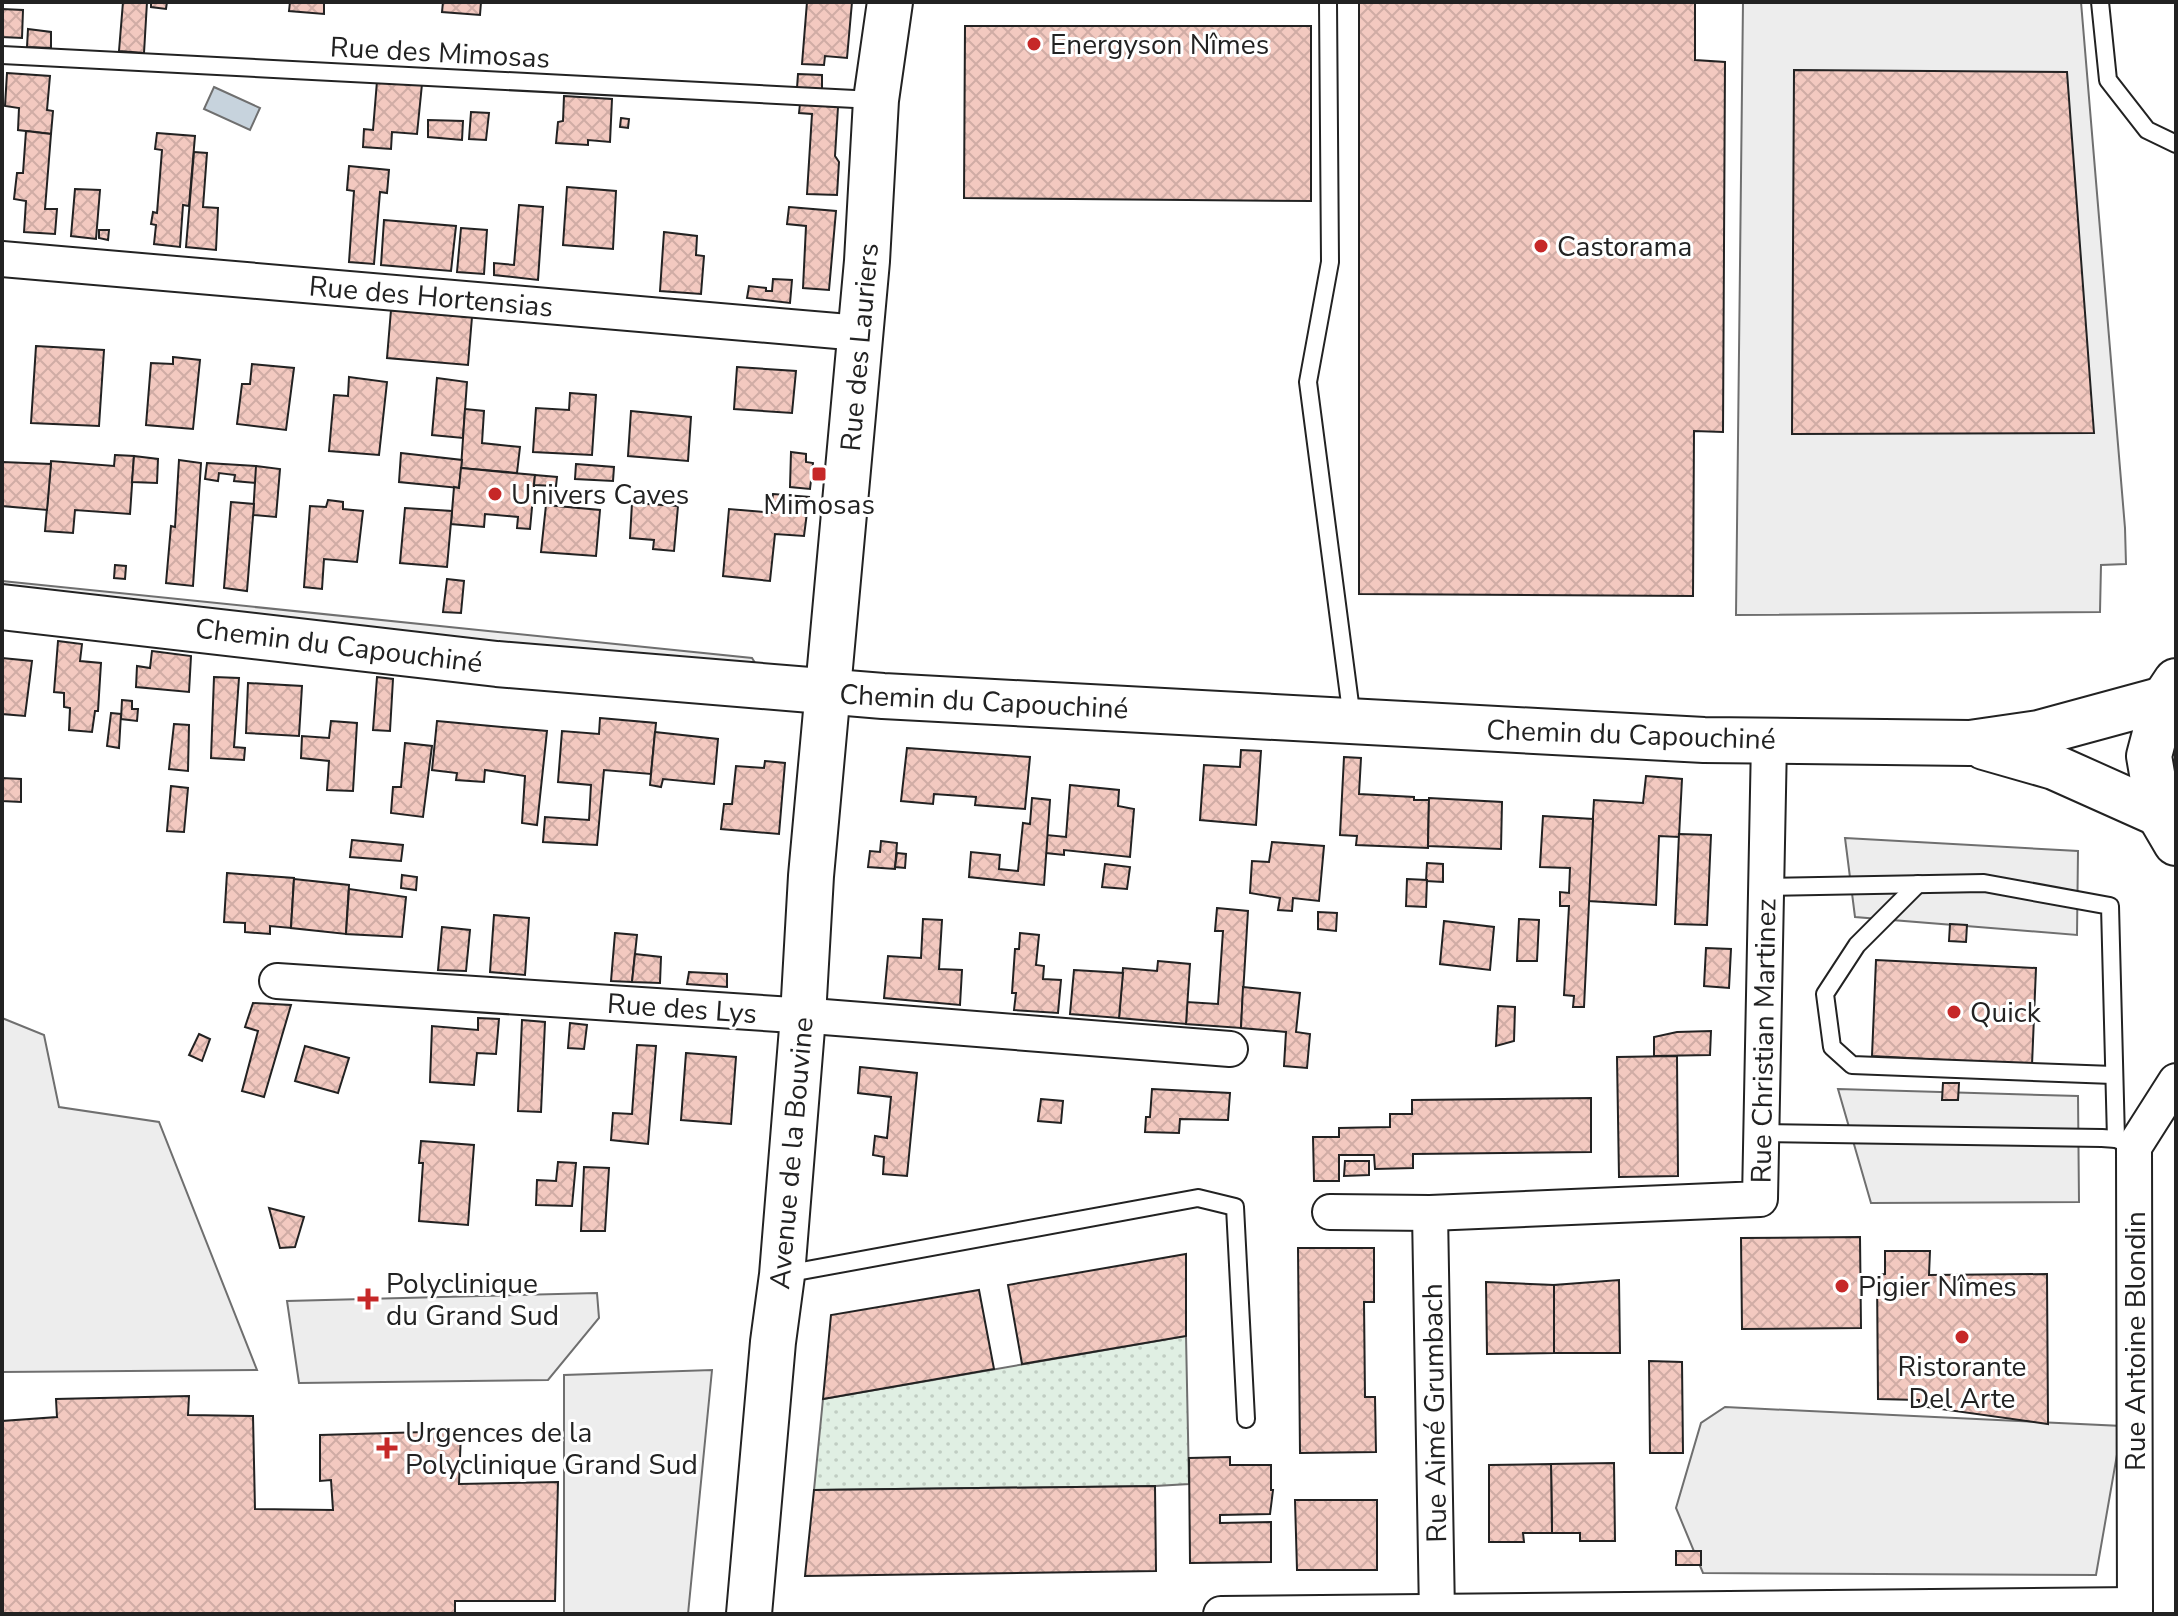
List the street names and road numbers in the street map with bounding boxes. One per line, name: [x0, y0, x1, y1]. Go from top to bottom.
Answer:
street label: Rue des Mimosas: [329, 28, 551, 78]
street label: Rue des Lauriers: [832, 241, 888, 453]
street label: Rue des Hortensias: [307, 267, 555, 327]
street label: Chemin du Capouchiné: [193, 609, 485, 682]
street label: Chemin du Capouchiné: [838, 675, 1129, 729]
street label: Chemin du Capouchiné: [1486, 711, 1776, 759]
street label: Rue Christian Martinez: [1743, 898, 1785, 1184]
street label: Rue des Lys: [606, 985, 758, 1033]
street label: Avenue de la Bouvine: [761, 1015, 823, 1291]
street label: Rue Antoine Blondin: [2117, 1211, 2155, 1471]
street label: Rue Aimé Grumbach: [1414, 1283, 1456, 1543]

